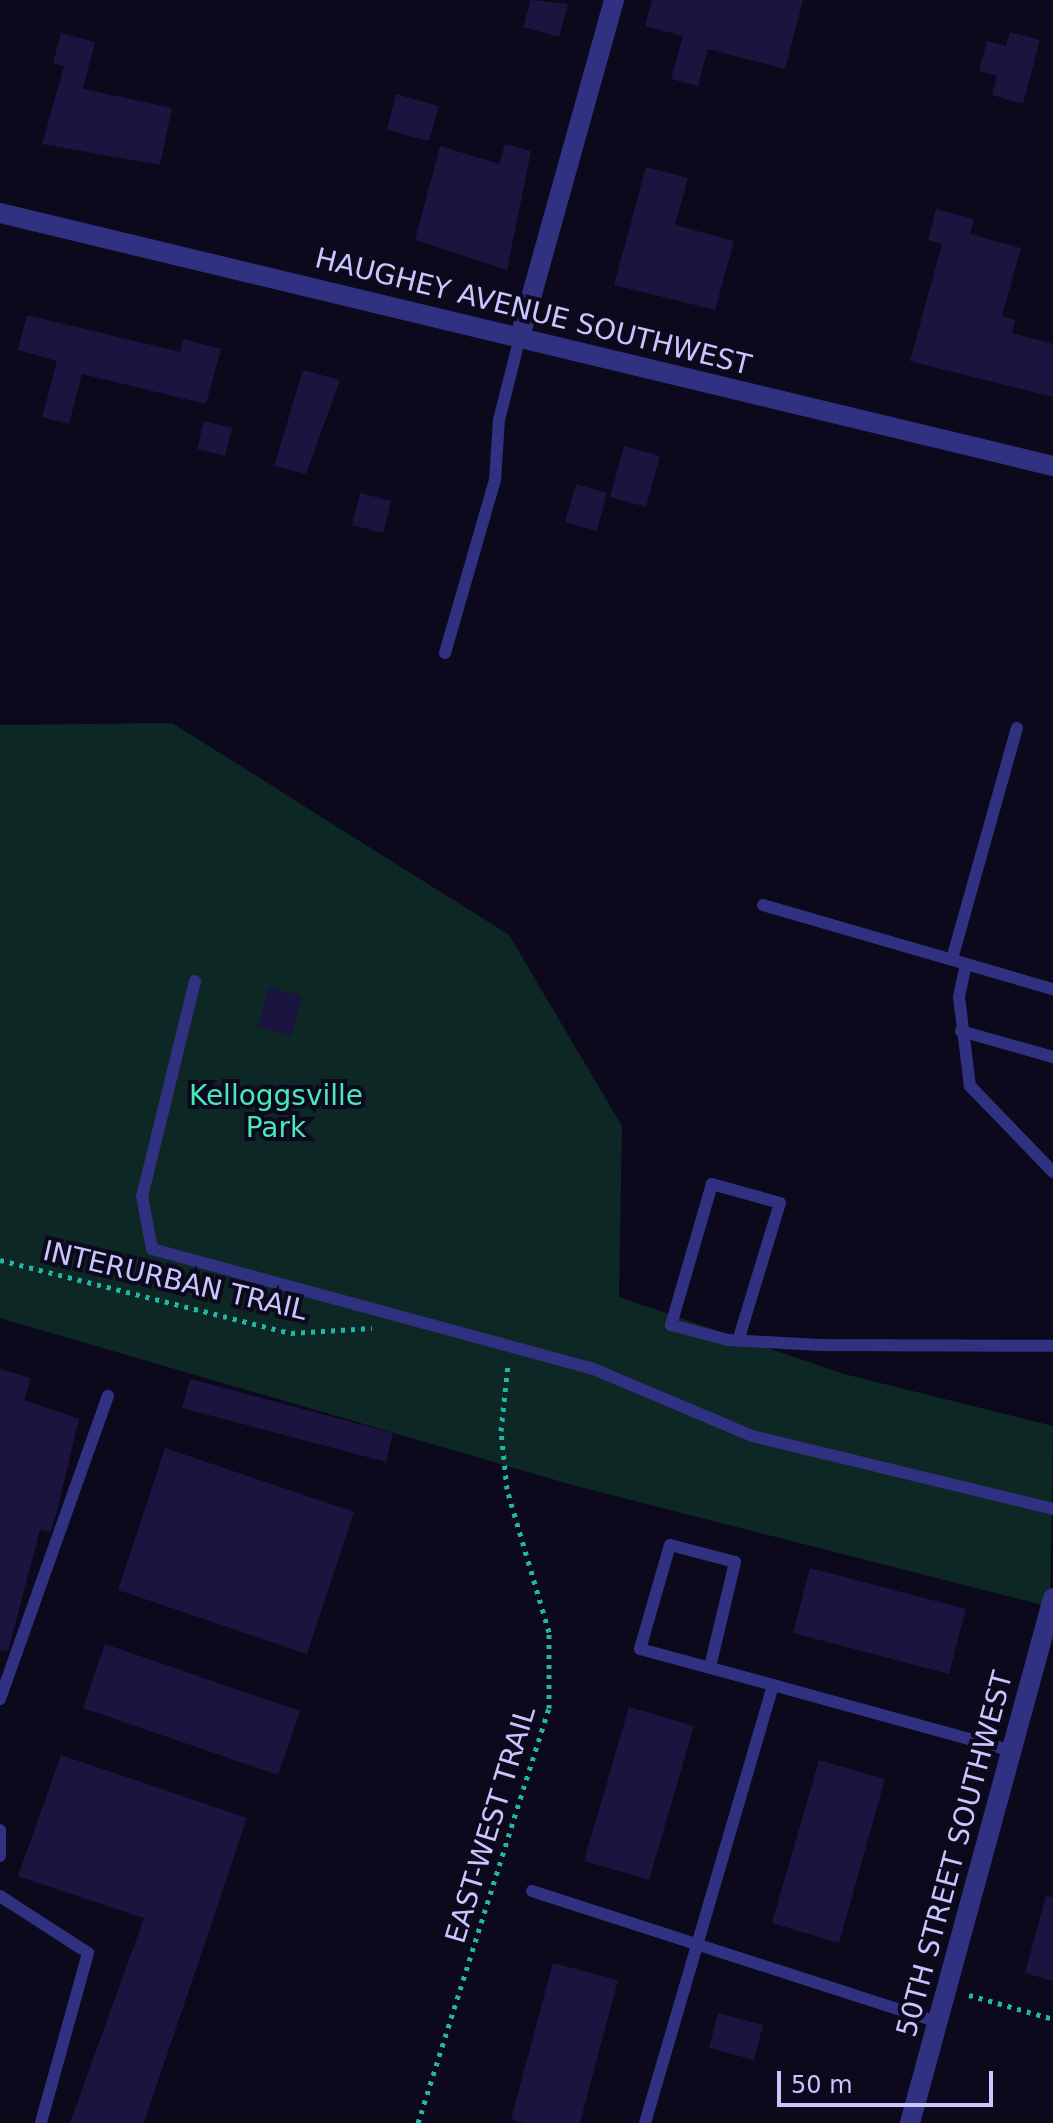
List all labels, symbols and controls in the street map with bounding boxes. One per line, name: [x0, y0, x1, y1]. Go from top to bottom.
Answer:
street label: HAUGHEY AVENUE SOUTHWEST: [312, 241, 754, 383]
park label: Kelloggsville Park: [189, 1079, 363, 1145]
street label: INTERURBAN TRAIL: [40, 1234, 310, 1328]
street label: 50TH STREET SOUTHWEST: [890, 1668, 1020, 2040]
street label: EAST-WEST TRAIL: [439, 1703, 543, 1947]
scale bar: [781, 2055, 997, 2105]
text: 50 m: [791, 2071, 853, 2099]

